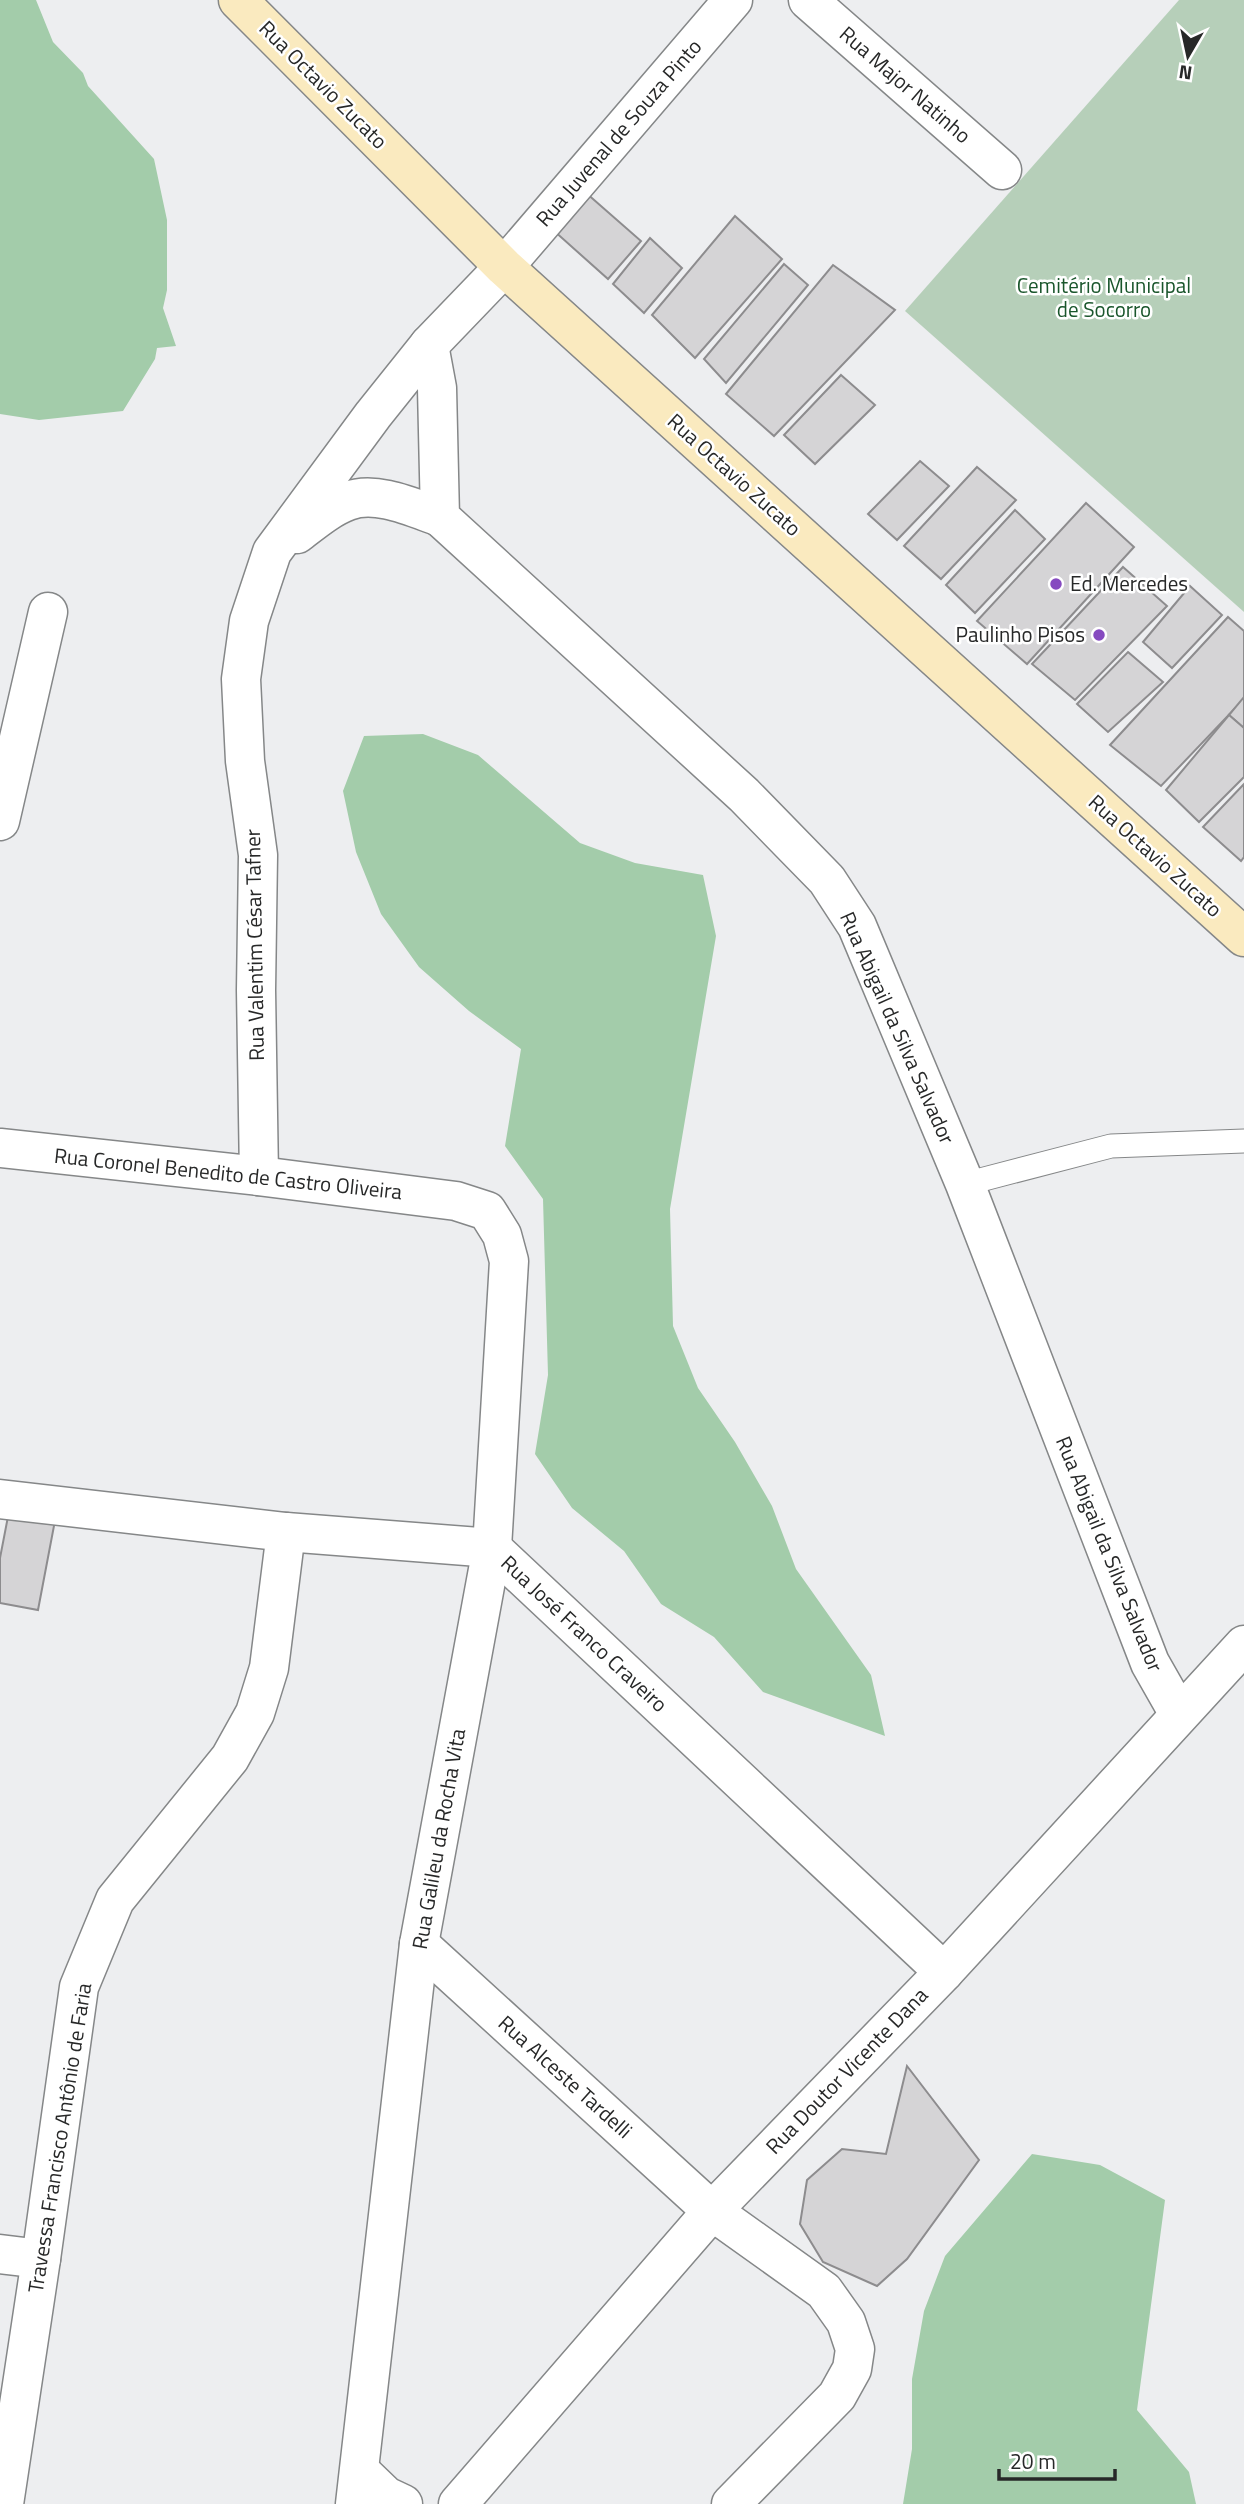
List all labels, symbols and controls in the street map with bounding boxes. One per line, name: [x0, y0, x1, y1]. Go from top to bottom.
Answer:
street label: Rua Octavio Zucato: [252, 13, 395, 156]
street label: Rua Major Natinho: [833, 18, 979, 151]
north arrow: [1153, 21, 1223, 91]
street label: Rua Juvenal de Souza Pinto: [528, 31, 709, 233]
text: N: [1176, 58, 1194, 89]
park label: Cemitério Municipal de Socorro: [1017, 269, 1191, 325]
street label: Rua Octavio Zucato: [661, 405, 809, 543]
place label: Ed. Mercedes: [1070, 567, 1188, 599]
marker: Ed. Mercedes: [1048, 576, 1064, 592]
place label: Paulinho Pisos: [956, 618, 1085, 650]
marker: Paulinho Pisos: [1091, 627, 1107, 643]
street label: Rua Octavio Zucato: [1082, 786, 1230, 924]
street label: Rua Valentim César Tafner: [236, 829, 272, 1061]
street label: Rua Abigail da Silva Salvador: [832, 906, 964, 1149]
street label: Rua Coronel Benedito de Castro Oliveira: [53, 1139, 404, 1207]
street label: Rua Abigail da Silva Salvador: [1048, 1431, 1172, 1676]
street label: Rua José Franco Craveiro: [494, 1547, 675, 1719]
street label: Rua Galileu da Rocha Vita: [403, 1725, 473, 1952]
street label: Rua Doutor Vicente Dana: [758, 1979, 935, 2161]
street label: Travessa Francisco Antônio de Faria: [19, 1980, 99, 2295]
street label: Rua Alceste Tardelli: [491, 2007, 640, 2145]
scale bar: [999, 2438, 1114, 2482]
text: 20 m: [1010, 2445, 1056, 2477]

